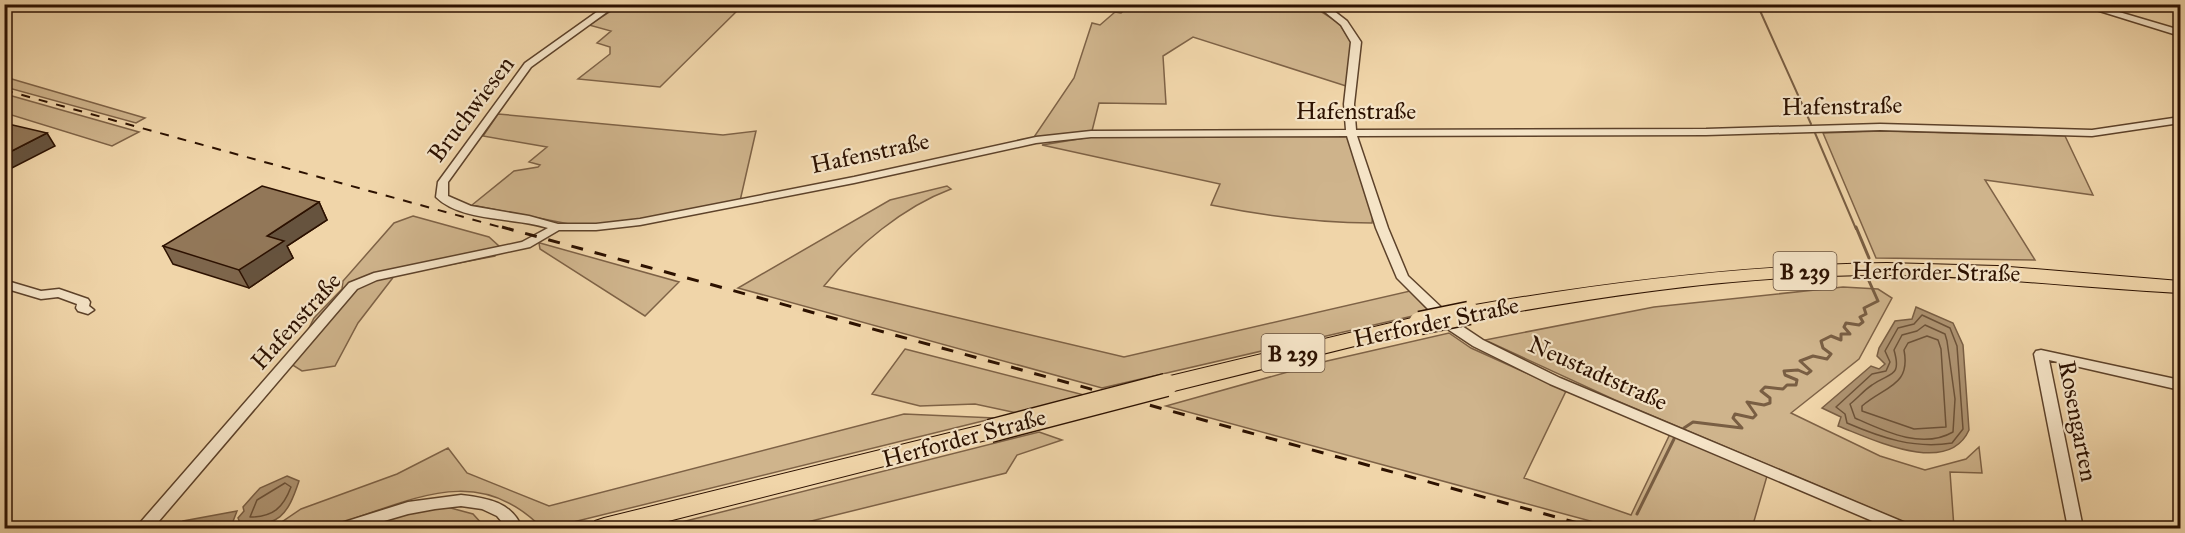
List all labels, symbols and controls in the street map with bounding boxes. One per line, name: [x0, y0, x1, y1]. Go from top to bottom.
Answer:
street label: Bruchwiesen: [421, 50, 521, 168]
street label: Hafenstraße: [1781, 90, 1903, 122]
street label: Hafenstraße: [1296, 96, 1416, 126]
street label: Hafenstraße: [808, 126, 932, 180]
road number: B 239: [1774, 252, 1836, 290]
street label: Herforder Straße: [1851, 256, 2021, 288]
street label: Hafenstraße: [245, 266, 347, 376]
street label: Herforder Straße: [1350, 290, 1522, 354]
street label: Neustadtstraße: [1524, 329, 1672, 417]
road number: B 239: [1262, 334, 1324, 372]
street label: Rosengarten: [2052, 358, 2104, 484]
street label: Herforder Straße: [879, 402, 1049, 474]

